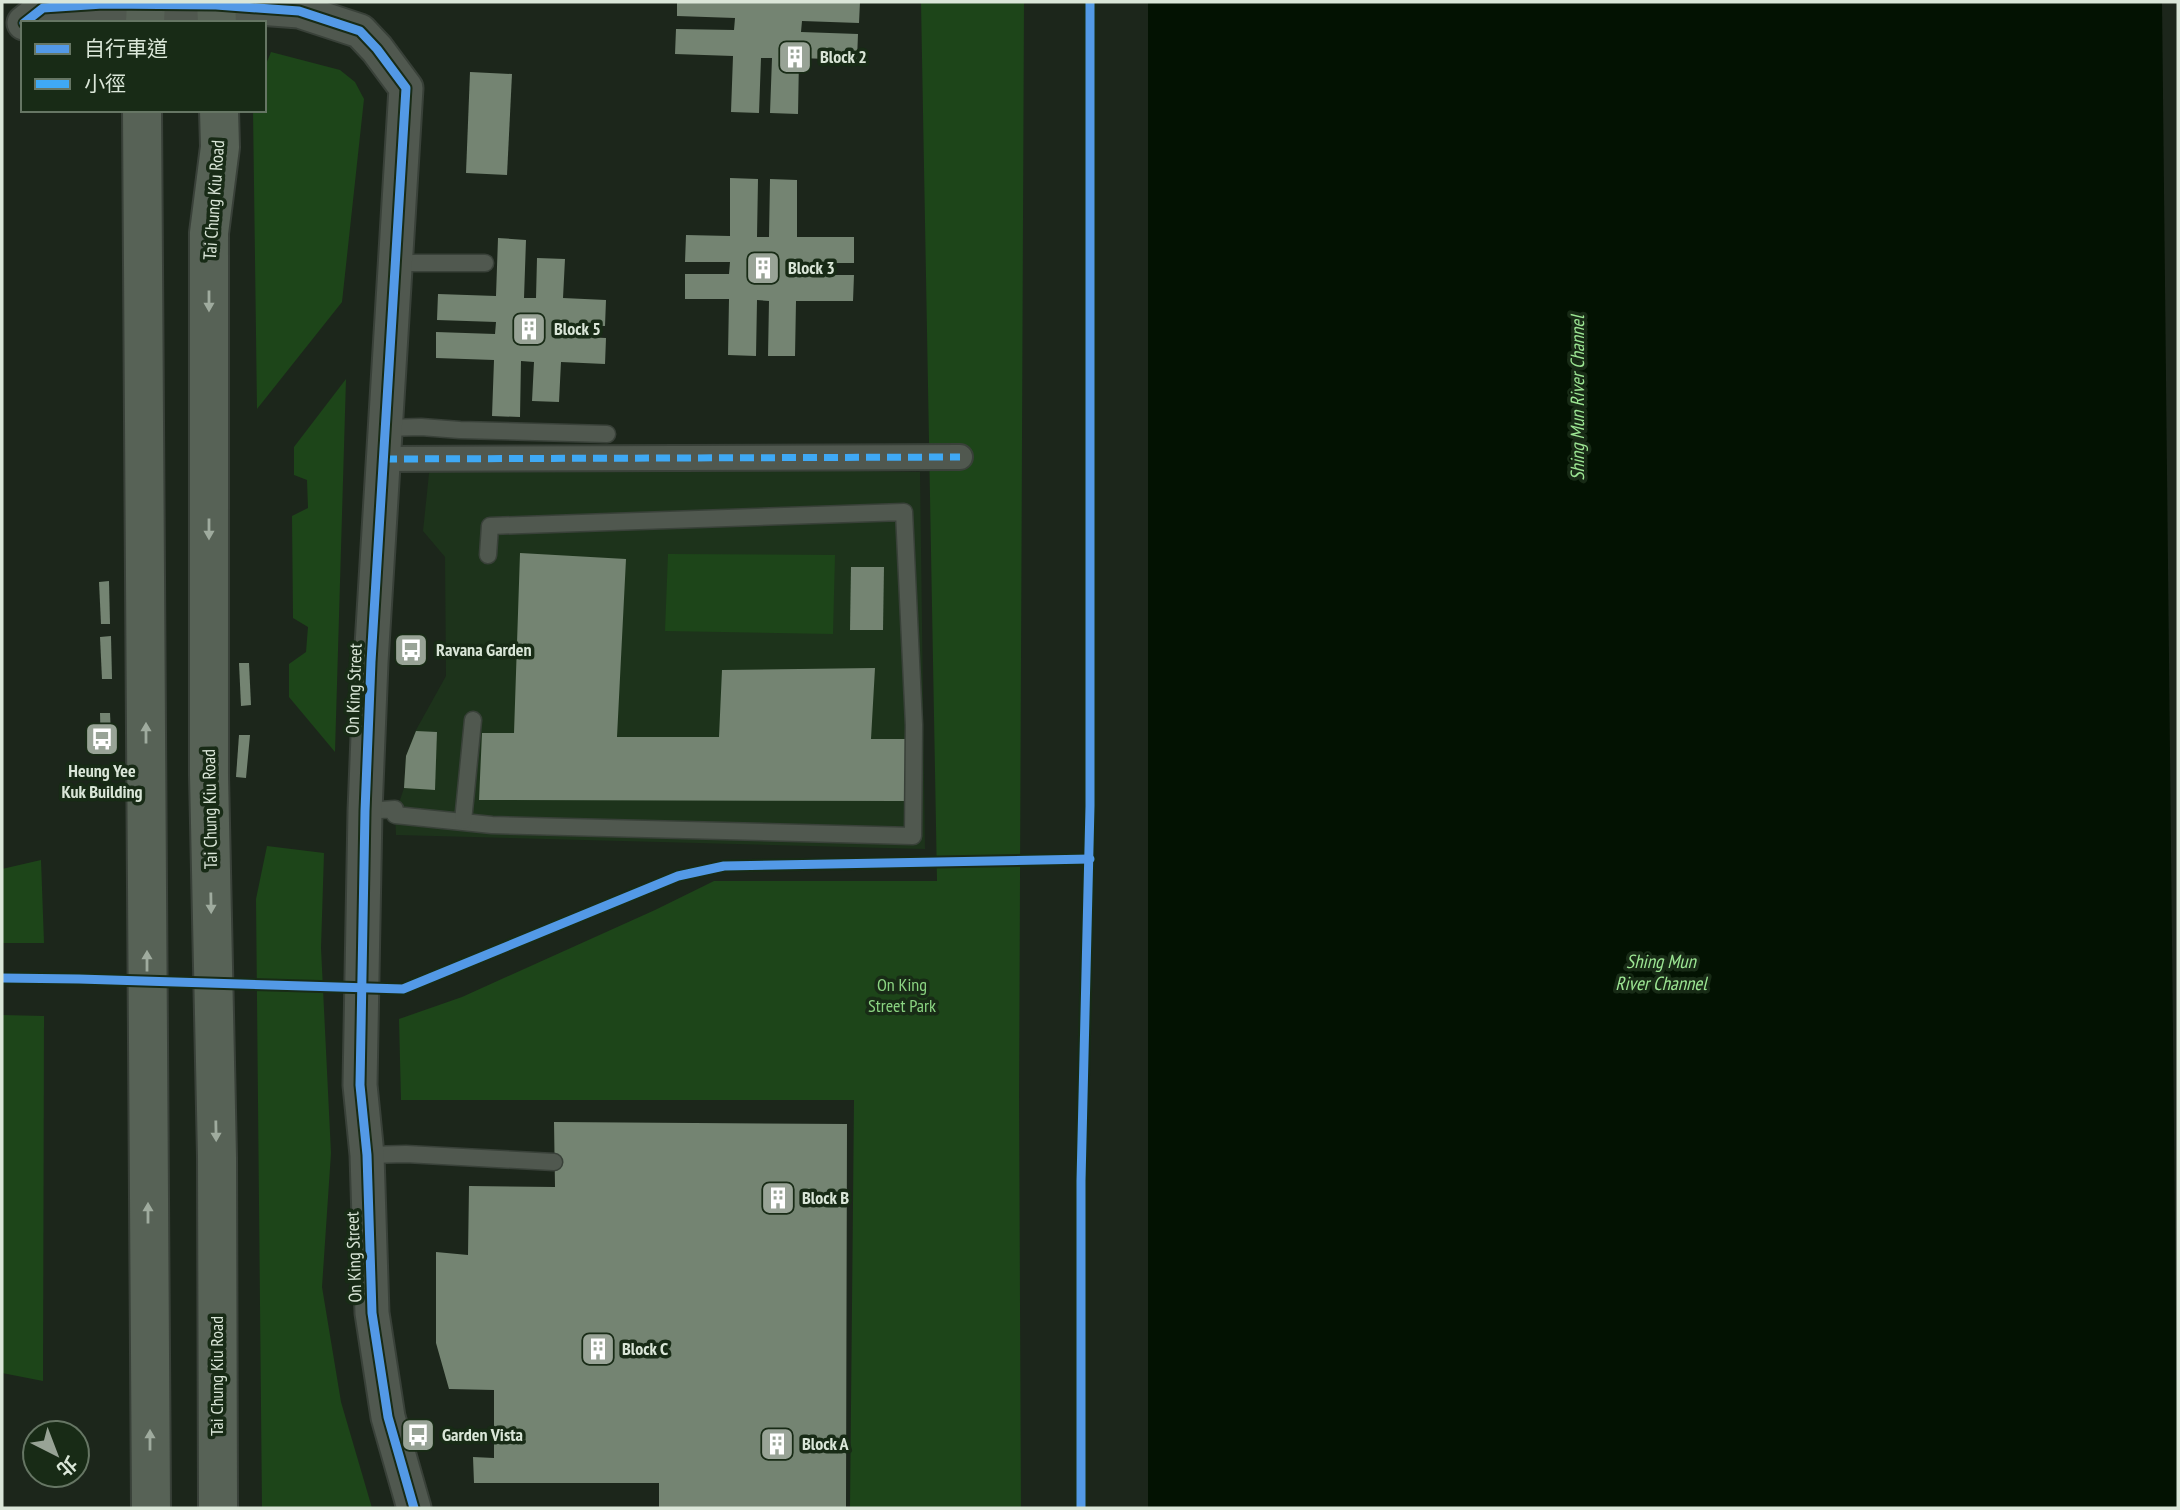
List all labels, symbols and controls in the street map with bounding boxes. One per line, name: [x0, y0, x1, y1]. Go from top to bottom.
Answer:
legend: [21, 21, 266, 112]
text: 自行車道: [84, 35, 168, 62]
building icon: Block 2: [776, 38, 814, 76]
place label: Block 2: [820, 45, 867, 68]
text: 小徑: [84, 70, 126, 97]
street label: Tai Chung Kiu Road: [198, 139, 229, 261]
building icon: Block 3: [744, 249, 782, 287]
place label: Block 3: [788, 256, 835, 279]
one-way arrow: [203, 290, 215, 312]
building icon: Block 5: [510, 310, 548, 348]
water label: Shing Mun River Channel: [1565, 314, 1589, 481]
place label: Block 5: [554, 317, 601, 340]
one-way arrow: [203, 518, 215, 540]
bus stop icon: Ravana Garden: [392, 631, 430, 669]
place label: Ravana Garden: [436, 638, 532, 661]
street label: On King Street: [340, 643, 367, 735]
bus stop icon: Heung Yee Kuk Building: [83, 720, 121, 758]
one-way arrow: [140, 722, 152, 744]
street label: Tai Chung Kiu Road: [197, 749, 222, 869]
place label: Heung Yee Kuk Building: [61, 759, 143, 803]
one-way arrow: [206, 892, 217, 914]
one-way arrow: [141, 949, 152, 971]
water label: Shing Mun River Channel: [1615, 949, 1708, 995]
park label: On King Street Park: [868, 973, 936, 1017]
one-way arrow: [210, 1120, 222, 1142]
building icon: Block B: [759, 1179, 797, 1217]
place label: Block B: [802, 1186, 849, 1209]
one-way arrow: [143, 1201, 154, 1223]
street label: On King Street: [340, 1211, 367, 1303]
street label: Tai Chung Kiu Road: [205, 1316, 228, 1436]
building icon: Block C: [579, 1330, 617, 1368]
place label: Block C: [622, 1337, 668, 1360]
bus stop icon: Garden Vista: [399, 1416, 437, 1454]
north arrow: [21, 1419, 91, 1489]
place label: Garden Vista: [442, 1423, 523, 1446]
building icon: Block A: [758, 1425, 796, 1463]
one-way arrow: [144, 1429, 156, 1451]
place label: Block A: [802, 1432, 850, 1455]
text: 北: [52, 1451, 82, 1482]

